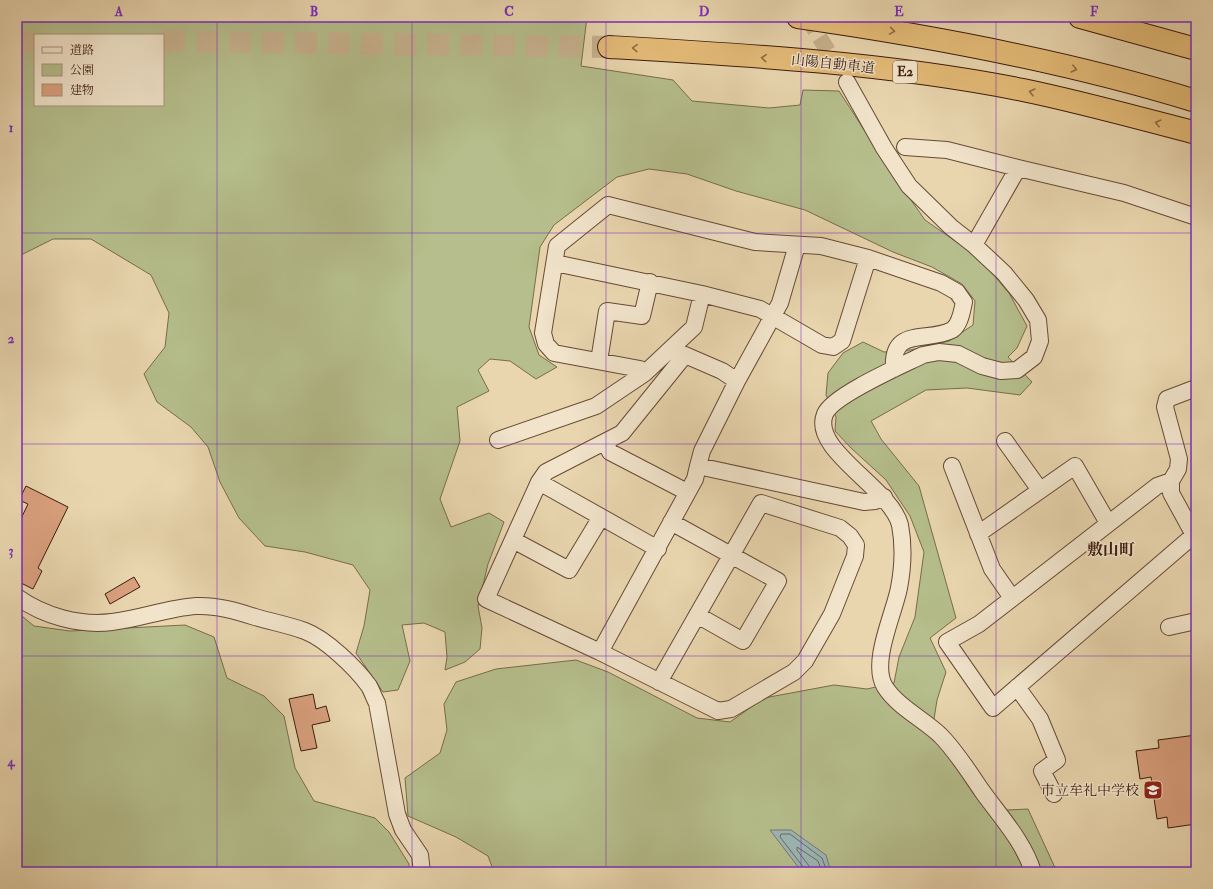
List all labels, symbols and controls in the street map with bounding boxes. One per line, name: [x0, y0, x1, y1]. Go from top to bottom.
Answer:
text: A: [114, 4, 124, 20]
text: B: [310, 4, 318, 20]
text: C: [504, 4, 514, 20]
text: D: [699, 4, 710, 20]
text: E: [894, 4, 904, 20]
text: F: [1090, 4, 1099, 20]
one-way arrow: [889, 26, 895, 35]
legend: [34, 34, 164, 106]
text: 道路: [70, 43, 94, 58]
one-way arrow: [632, 44, 638, 53]
street label: 山陽自動車道: [790, 51, 876, 77]
one-way arrow: [761, 53, 767, 62]
road number: E2: [893, 61, 917, 83]
text: 公園: [70, 63, 94, 78]
one-way arrow: [1071, 64, 1078, 73]
text: 建物: [70, 83, 94, 98]
one-way arrow: [1029, 89, 1035, 97]
one-way arrow: [1155, 119, 1162, 128]
text: 1: [9, 120, 14, 136]
text: 2: [8, 331, 15, 347]
district label: 敷山町: [1087, 540, 1135, 560]
text: 3: [9, 543, 14, 559]
text: 4: [6, 754, 15, 770]
school or university icon: 市立牟礼中学校: [1142, 779, 1164, 801]
place label: 市立牟礼中学校: [1041, 782, 1139, 799]

